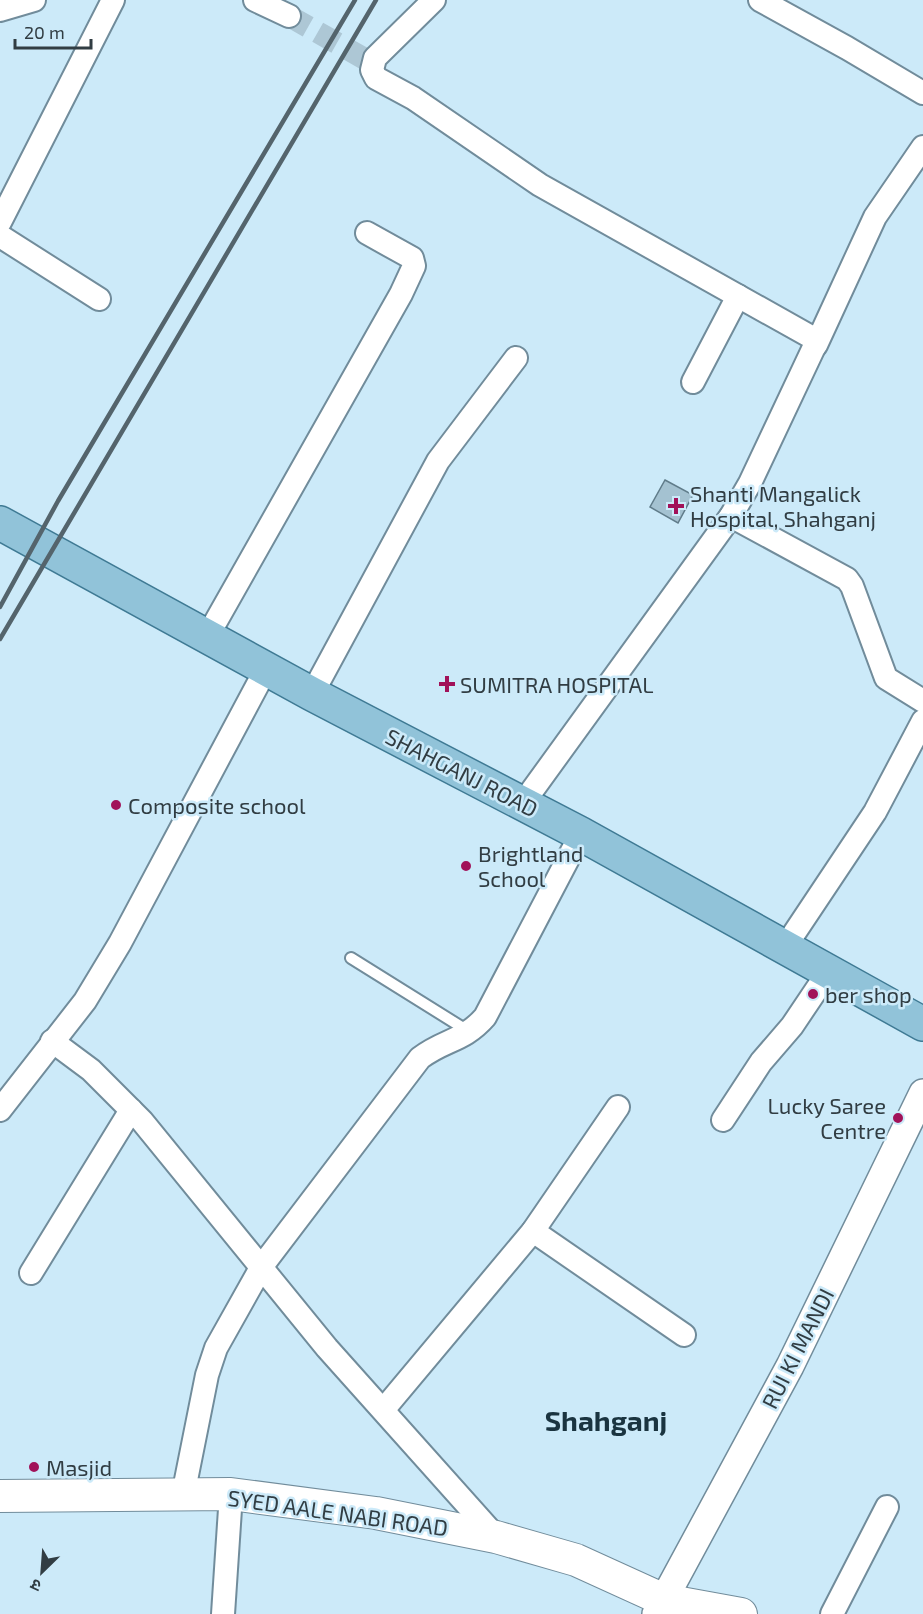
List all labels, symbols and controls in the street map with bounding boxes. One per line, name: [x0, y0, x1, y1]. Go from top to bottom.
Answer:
scale bar: [15, 12, 92, 50]
text: 20 m: [24, 21, 65, 43]
place label: Shanti Mangalick Hospital, Shahganj: [690, 480, 876, 532]
marker: Shanti Mangalick Hospital, Shahganj: [667, 497, 685, 515]
place label: SUMITRA HOSPITAL: [460, 671, 653, 697]
marker: SUMITRA HOSPITAL: [438, 675, 456, 693]
street label: SHAHGANJ ROAD: [382, 722, 542, 822]
place label: Composite school: [128, 792, 306, 818]
marker: Composite school: [109, 798, 123, 812]
place label: Brightland School: [478, 840, 583, 891]
marker: Brightland School: [459, 859, 473, 873]
place label: ber shop: [825, 981, 912, 1007]
marker: ber shop: [806, 987, 820, 1001]
place label: Lucky Saree Centre: [768, 1092, 886, 1143]
marker: Lucky Saree Centre: [891, 1111, 905, 1125]
street label: RUI KI MANDI: [756, 1284, 838, 1412]
district label: Shahganj: [545, 1403, 667, 1437]
place label: Masjid: [46, 1454, 112, 1481]
marker: Masjid: [27, 1460, 41, 1474]
street label: SYED AALE NABI ROAD: [226, 1484, 450, 1540]
north arrow: [12, 1542, 72, 1602]
text: उ: [27, 1575, 44, 1597]

